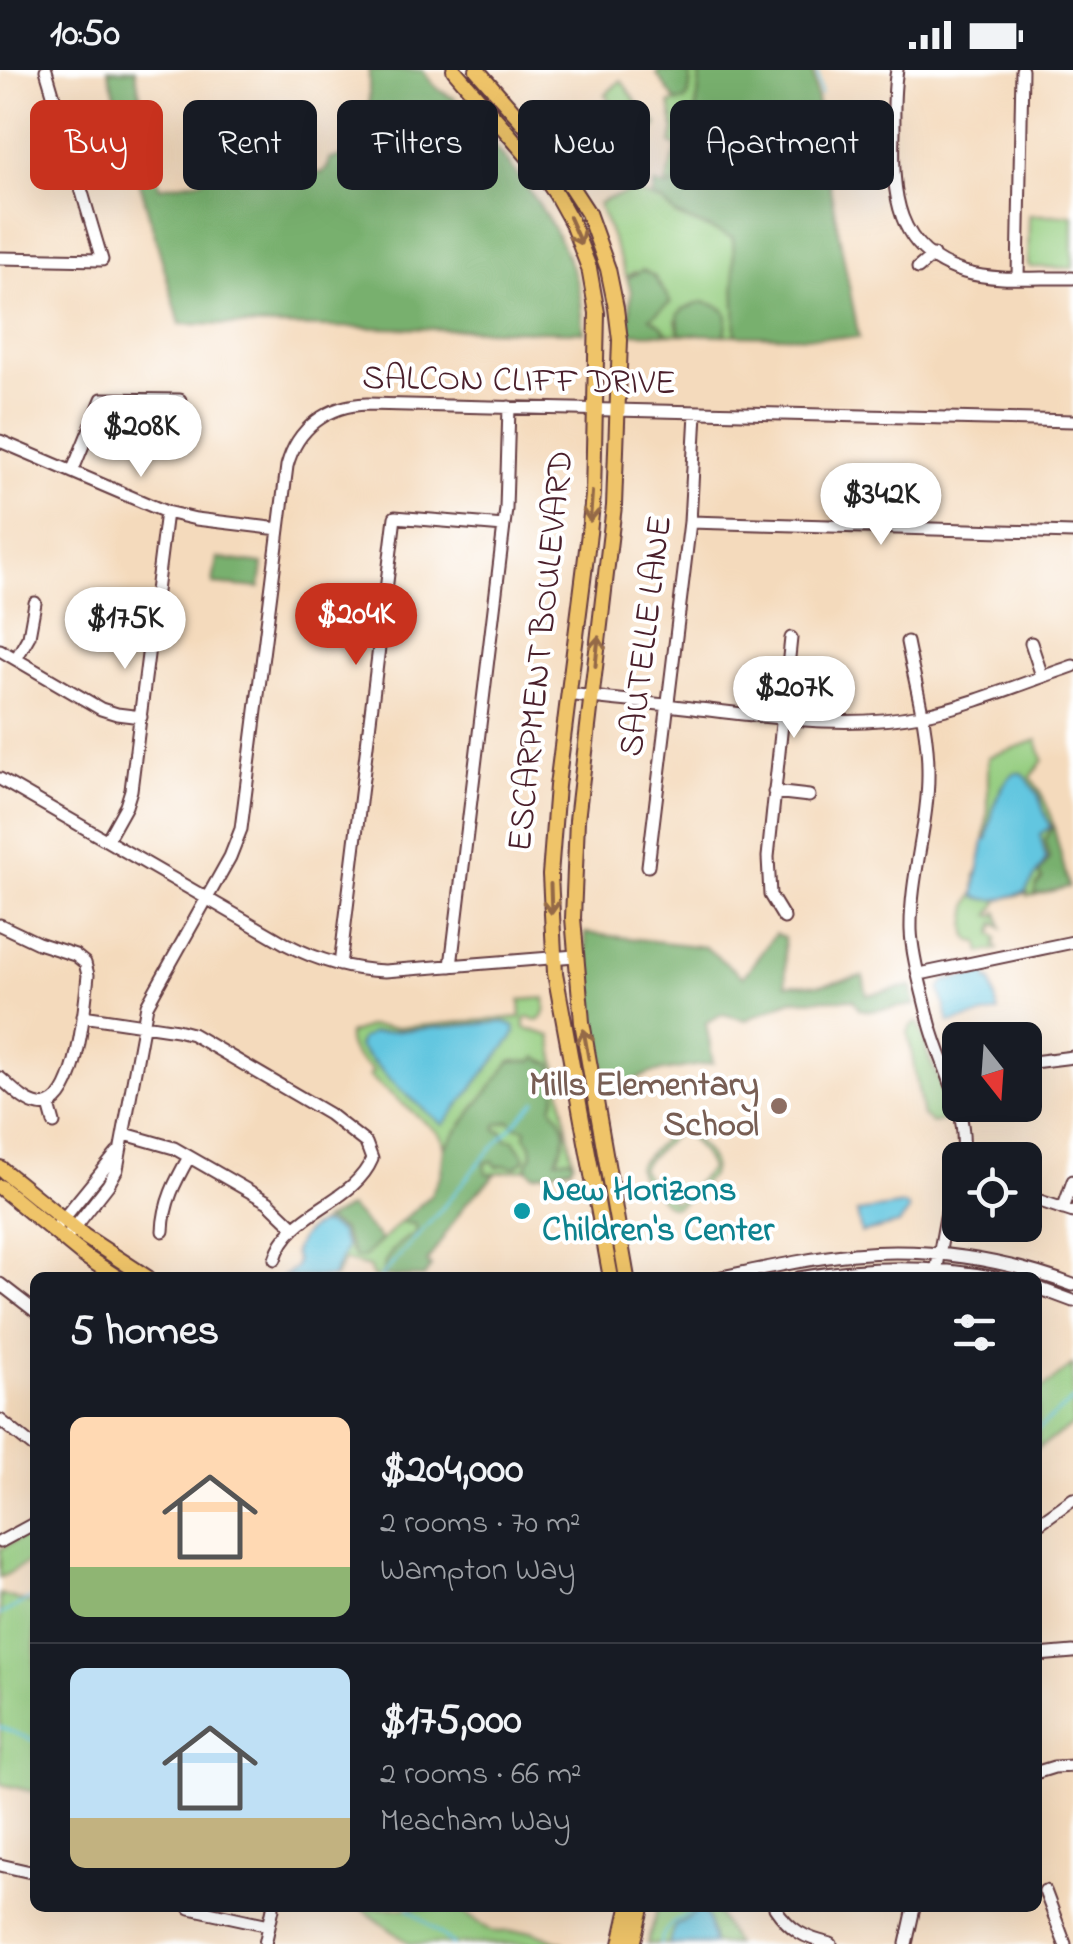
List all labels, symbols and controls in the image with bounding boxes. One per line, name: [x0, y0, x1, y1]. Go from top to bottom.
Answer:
text: 10:50: [50, 7, 120, 63]
chip: Buy: [30, 100, 163, 190]
chip: Rent: [183, 100, 317, 190]
chip: Filters: [337, 100, 498, 190]
chip: New: [518, 100, 650, 190]
chip: Apartment: [670, 100, 894, 190]
one-way arrow: [567, 215, 585, 246]
street label: SALCON CLIFF DRIVE: [362, 354, 676, 410]
pin: $208K: [71, 395, 211, 480]
text: $208K: [103, 404, 179, 451]
street label: ESCARPMENT BOULEVARD: [496, 448, 588, 854]
pin: $342K: [811, 463, 951, 548]
text: $342K: [842, 472, 920, 519]
one-way arrow: [582, 490, 601, 522]
street label: SAUTELLE LANE: [607, 512, 687, 760]
pin: $204K: [286, 583, 426, 668]
pin: $175K: [55, 587, 195, 672]
text: $204K: [317, 592, 395, 639]
text: $175K: [87, 596, 163, 643]
one-way arrow: [588, 635, 607, 667]
pin: $207K: [724, 656, 864, 741]
text: $207K: [755, 665, 833, 712]
one-way arrow: [541, 883, 560, 915]
north arrow: [942, 1022, 1042, 1122]
map controls: [942, 1022, 1042, 1242]
one-way arrow: [576, 1028, 595, 1060]
place label: Mills Elementary School: [529, 1061, 759, 1152]
marker: Mills Elementary School: [768, 1095, 790, 1117]
button: locate: [942, 1142, 1042, 1242]
place label: New Horizons Children's Center: [542, 1166, 775, 1257]
marker: New Horizons Children's Center: [511, 1200, 533, 1222]
text: 5 homes: [70, 1302, 219, 1363]
icon: filters: [947, 1305, 1002, 1360]
text: $204,000: [380, 1440, 523, 1501]
icon: home: [150, 1457, 270, 1577]
text: 2 rooms · 70 m²: [380, 1501, 580, 1548]
text: Wampton Way: [380, 1548, 575, 1595]
text: $175,000: [380, 1691, 522, 1752]
icon: home: [150, 1708, 270, 1828]
text: 2 rooms · 66 m²: [380, 1752, 582, 1799]
text: Meacham Way: [380, 1799, 570, 1846]

